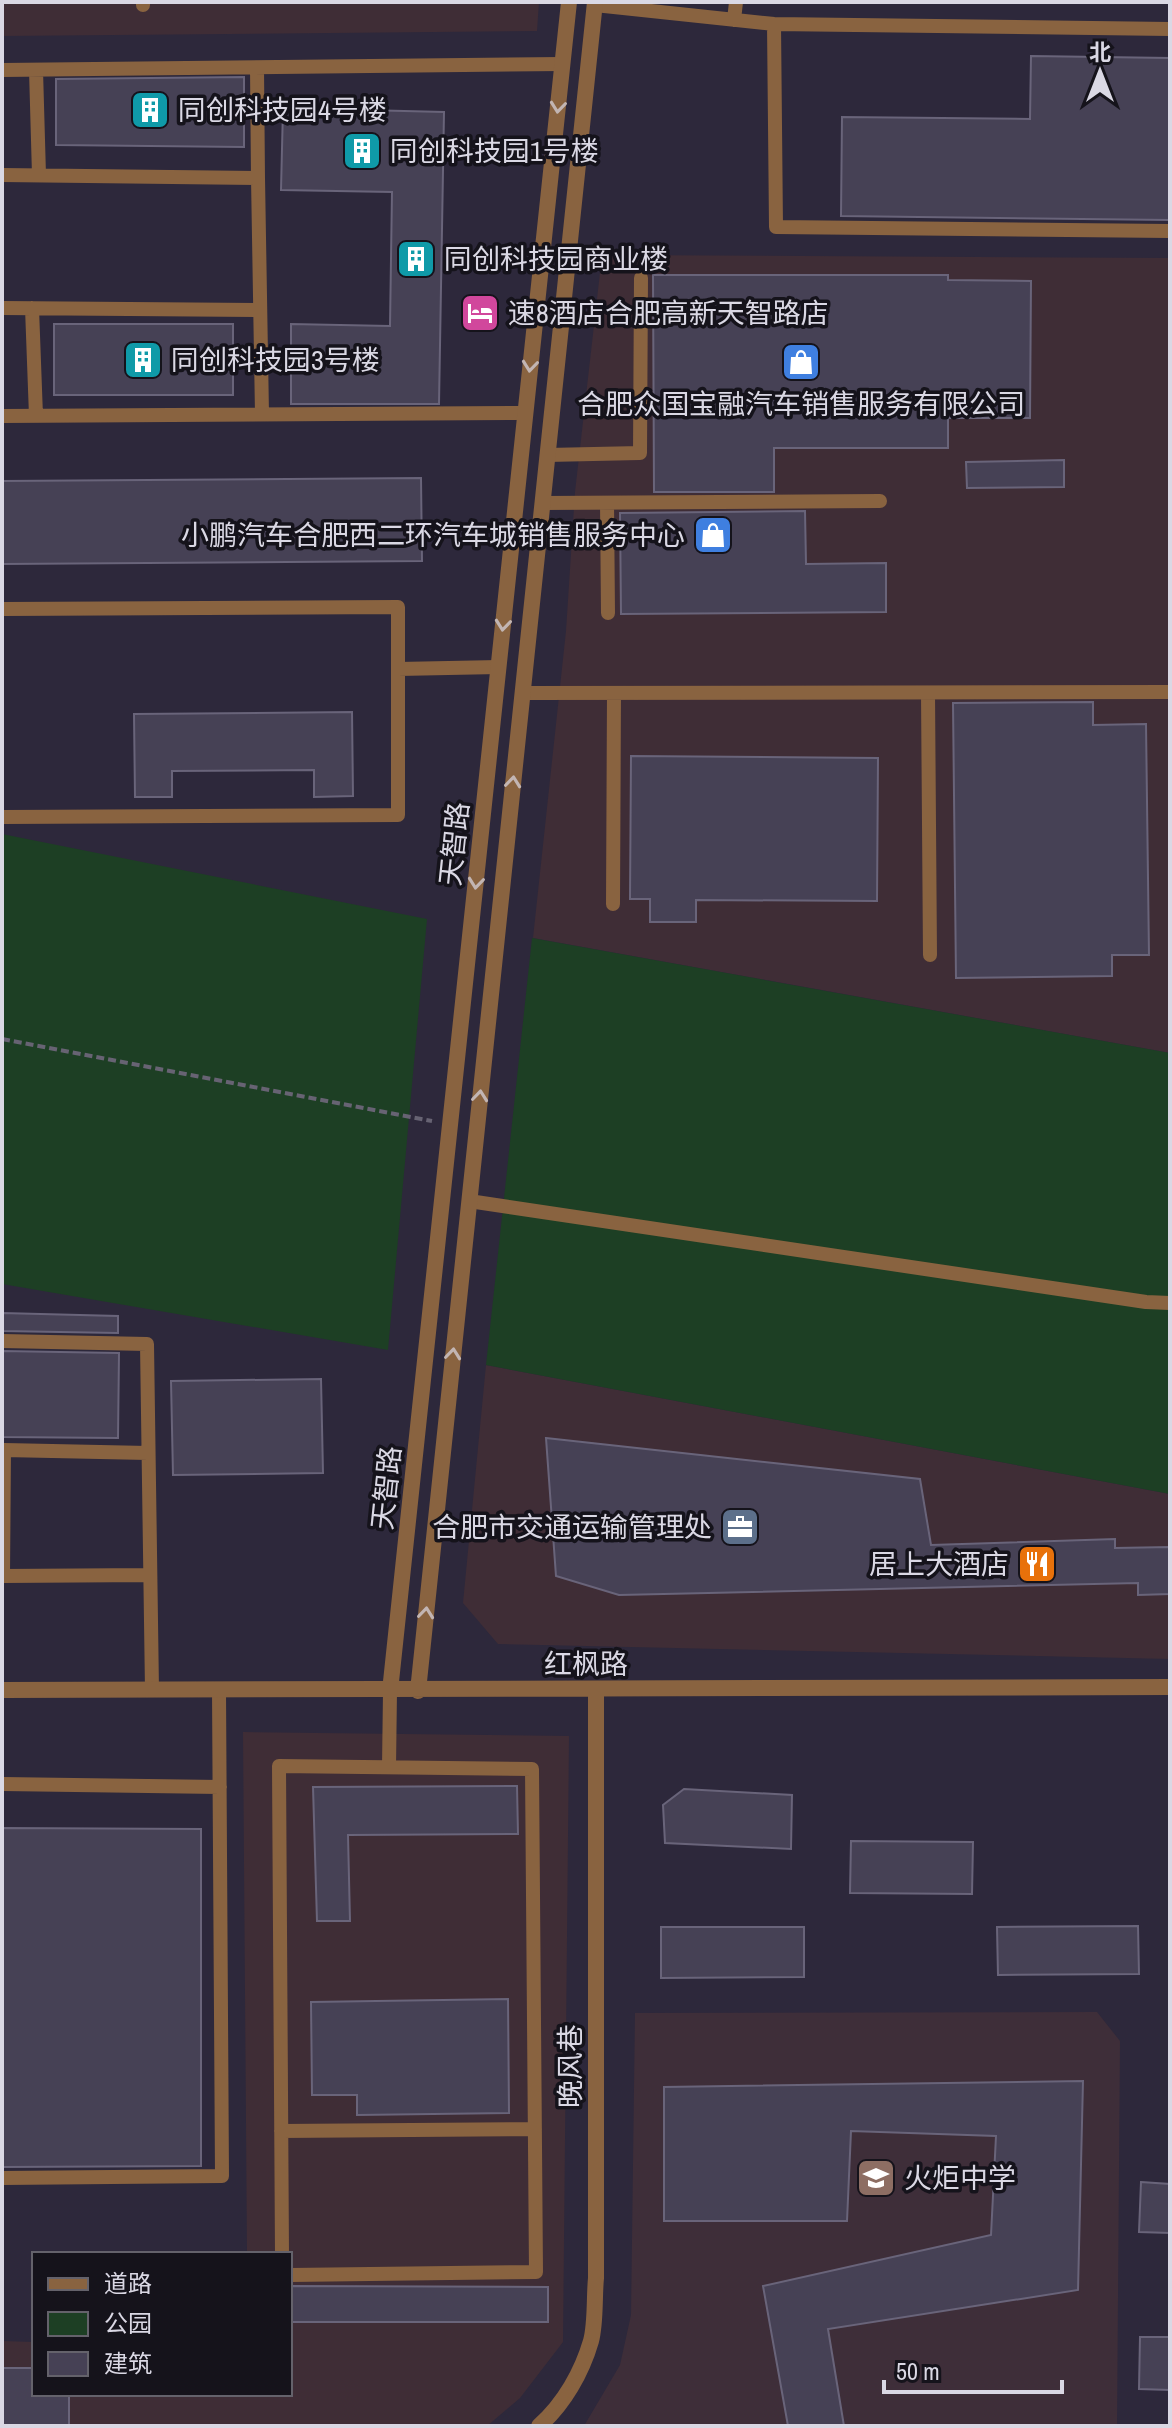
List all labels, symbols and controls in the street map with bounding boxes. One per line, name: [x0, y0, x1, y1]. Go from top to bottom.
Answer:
north arrow: [1060, 32, 1140, 112]
text: 北: [1089, 37, 1111, 67]
building icon: 同创科技园4号楼: [129, 89, 171, 131]
place label: 同创科技园4号楼: [178, 91, 387, 129]
one-way arrow: [549, 101, 566, 114]
building icon: 同创科技园1号楼: [341, 130, 383, 172]
place label: 同创科技园1号楼: [390, 132, 599, 170]
building icon: 同创科技园商业楼: [395, 238, 437, 280]
place label: 同创科技园商业楼: [444, 240, 668, 278]
hotel icon: 速8酒店合肥高新天智路店: [459, 292, 501, 334]
place label: 速8酒店合肥高新天智路店: [508, 294, 829, 332]
building icon: 同创科技园3号楼: [122, 339, 164, 381]
place label: 同创科技园3号楼: [171, 341, 380, 379]
shop icon: 合肥众国宝融汽车销售服务有限公司: [780, 341, 822, 383]
one-way arrow: [522, 360, 539, 373]
place label: 合肥众国宝融汽车销售服务有限公司: [577, 385, 1025, 423]
shop icon: 小鹏汽车合肥西二环汽车城销售服务中心: [692, 514, 734, 556]
place label: 小鹏汽车合肥西二环汽车城销售服务中心: [181, 516, 685, 554]
one-way arrow: [495, 618, 512, 631]
one-way arrow: [505, 775, 522, 788]
street label: 天智路: [431, 800, 477, 888]
one-way arrow: [467, 877, 484, 890]
one-way arrow: [472, 1089, 489, 1102]
one-way arrow: [445, 1347, 462, 1360]
street label: 天智路: [363, 1444, 409, 1532]
office icon: 合肥市交通运输管理处: [719, 1506, 761, 1548]
place label: 合肥市交通运输管理处: [432, 1508, 712, 1546]
restaurant icon: 居上大酒店: [1016, 1543, 1058, 1585]
place label: 居上大酒店: [869, 1545, 1009, 1583]
one-way arrow: [418, 1606, 435, 1619]
street label: 红枫路: [544, 1645, 628, 1683]
street label: 晚风巷: [551, 2024, 589, 2108]
school or university icon: 火炬中学: [855, 2157, 897, 2199]
place label: 火炬中学: [904, 2159, 1016, 2197]
legend: [32, 2252, 292, 2396]
text: 道路: [104, 2267, 152, 2299]
text: 公园: [104, 2307, 152, 2339]
scale bar: [884, 2344, 1062, 2394]
text: 建筑: [104, 2347, 152, 2379]
text: 50 m: [896, 2355, 940, 2387]

